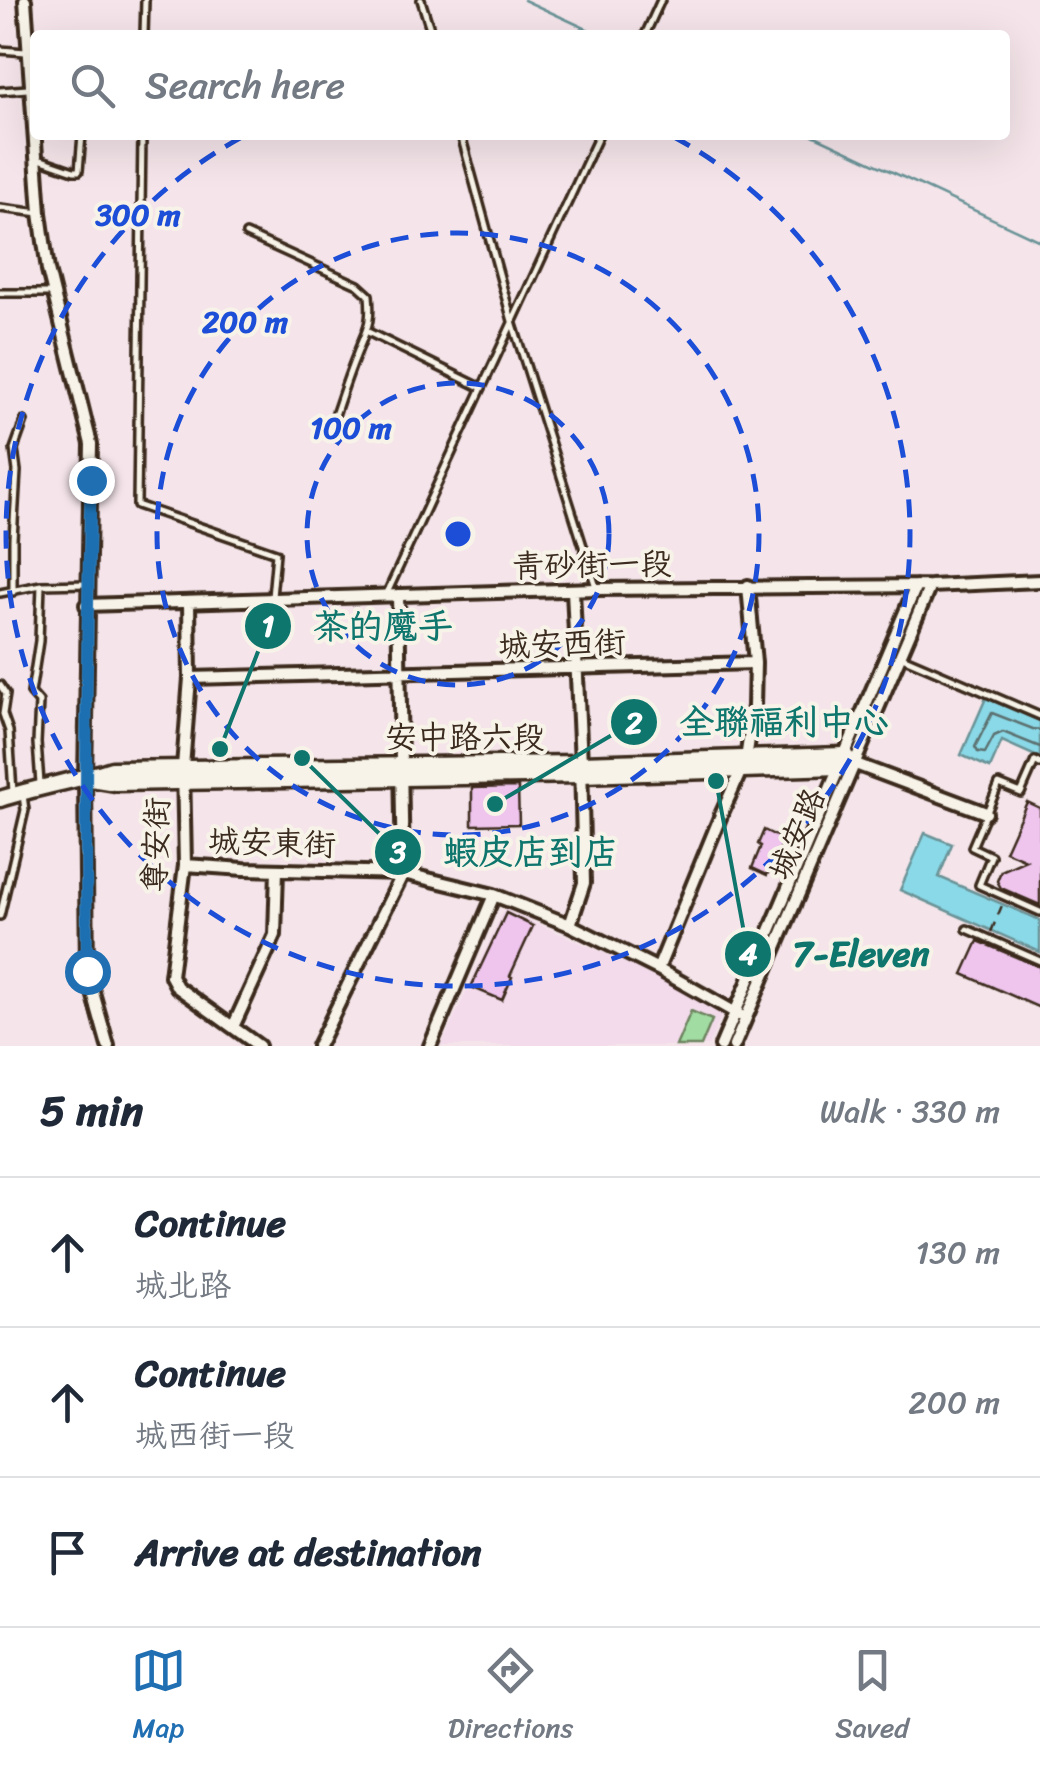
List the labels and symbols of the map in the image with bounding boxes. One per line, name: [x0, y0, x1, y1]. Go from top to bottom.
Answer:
text: 300 m: [94, 188, 181, 242]
text: 200 m: [202, 295, 288, 349]
text: 100 m: [310, 401, 392, 455]
route end: [69, 458, 115, 504]
centre of rings: [440, 516, 476, 552]
street label: 青砂街一段: [512, 535, 672, 595]
callout: 茶的魔手: [243, 593, 473, 658]
text: 茶的魔手: [313, 595, 453, 657]
text: 1: [262, 599, 275, 653]
street label: 城安西街: [497, 613, 627, 675]
callout: 全聯福利中心: [609, 690, 909, 755]
text: 全聯福利中心: [679, 691, 889, 753]
text: 2: [625, 696, 643, 750]
street label: 安中路六段: [385, 709, 545, 766]
street label: 城安路: [752, 779, 842, 889]
street label: 尊安街: [126, 796, 186, 894]
street label: 城安東街: [207, 812, 337, 874]
callout: 蝦皮店到店: [373, 819, 638, 884]
text: 蝦皮店到店: [443, 821, 619, 883]
text: 3: [389, 825, 407, 879]
callout: 7-Eleven: [723, 921, 950, 986]
text: 7-Eleven: [793, 923, 929, 985]
text: 4: [739, 927, 758, 981]
route start: [65, 949, 111, 995]

